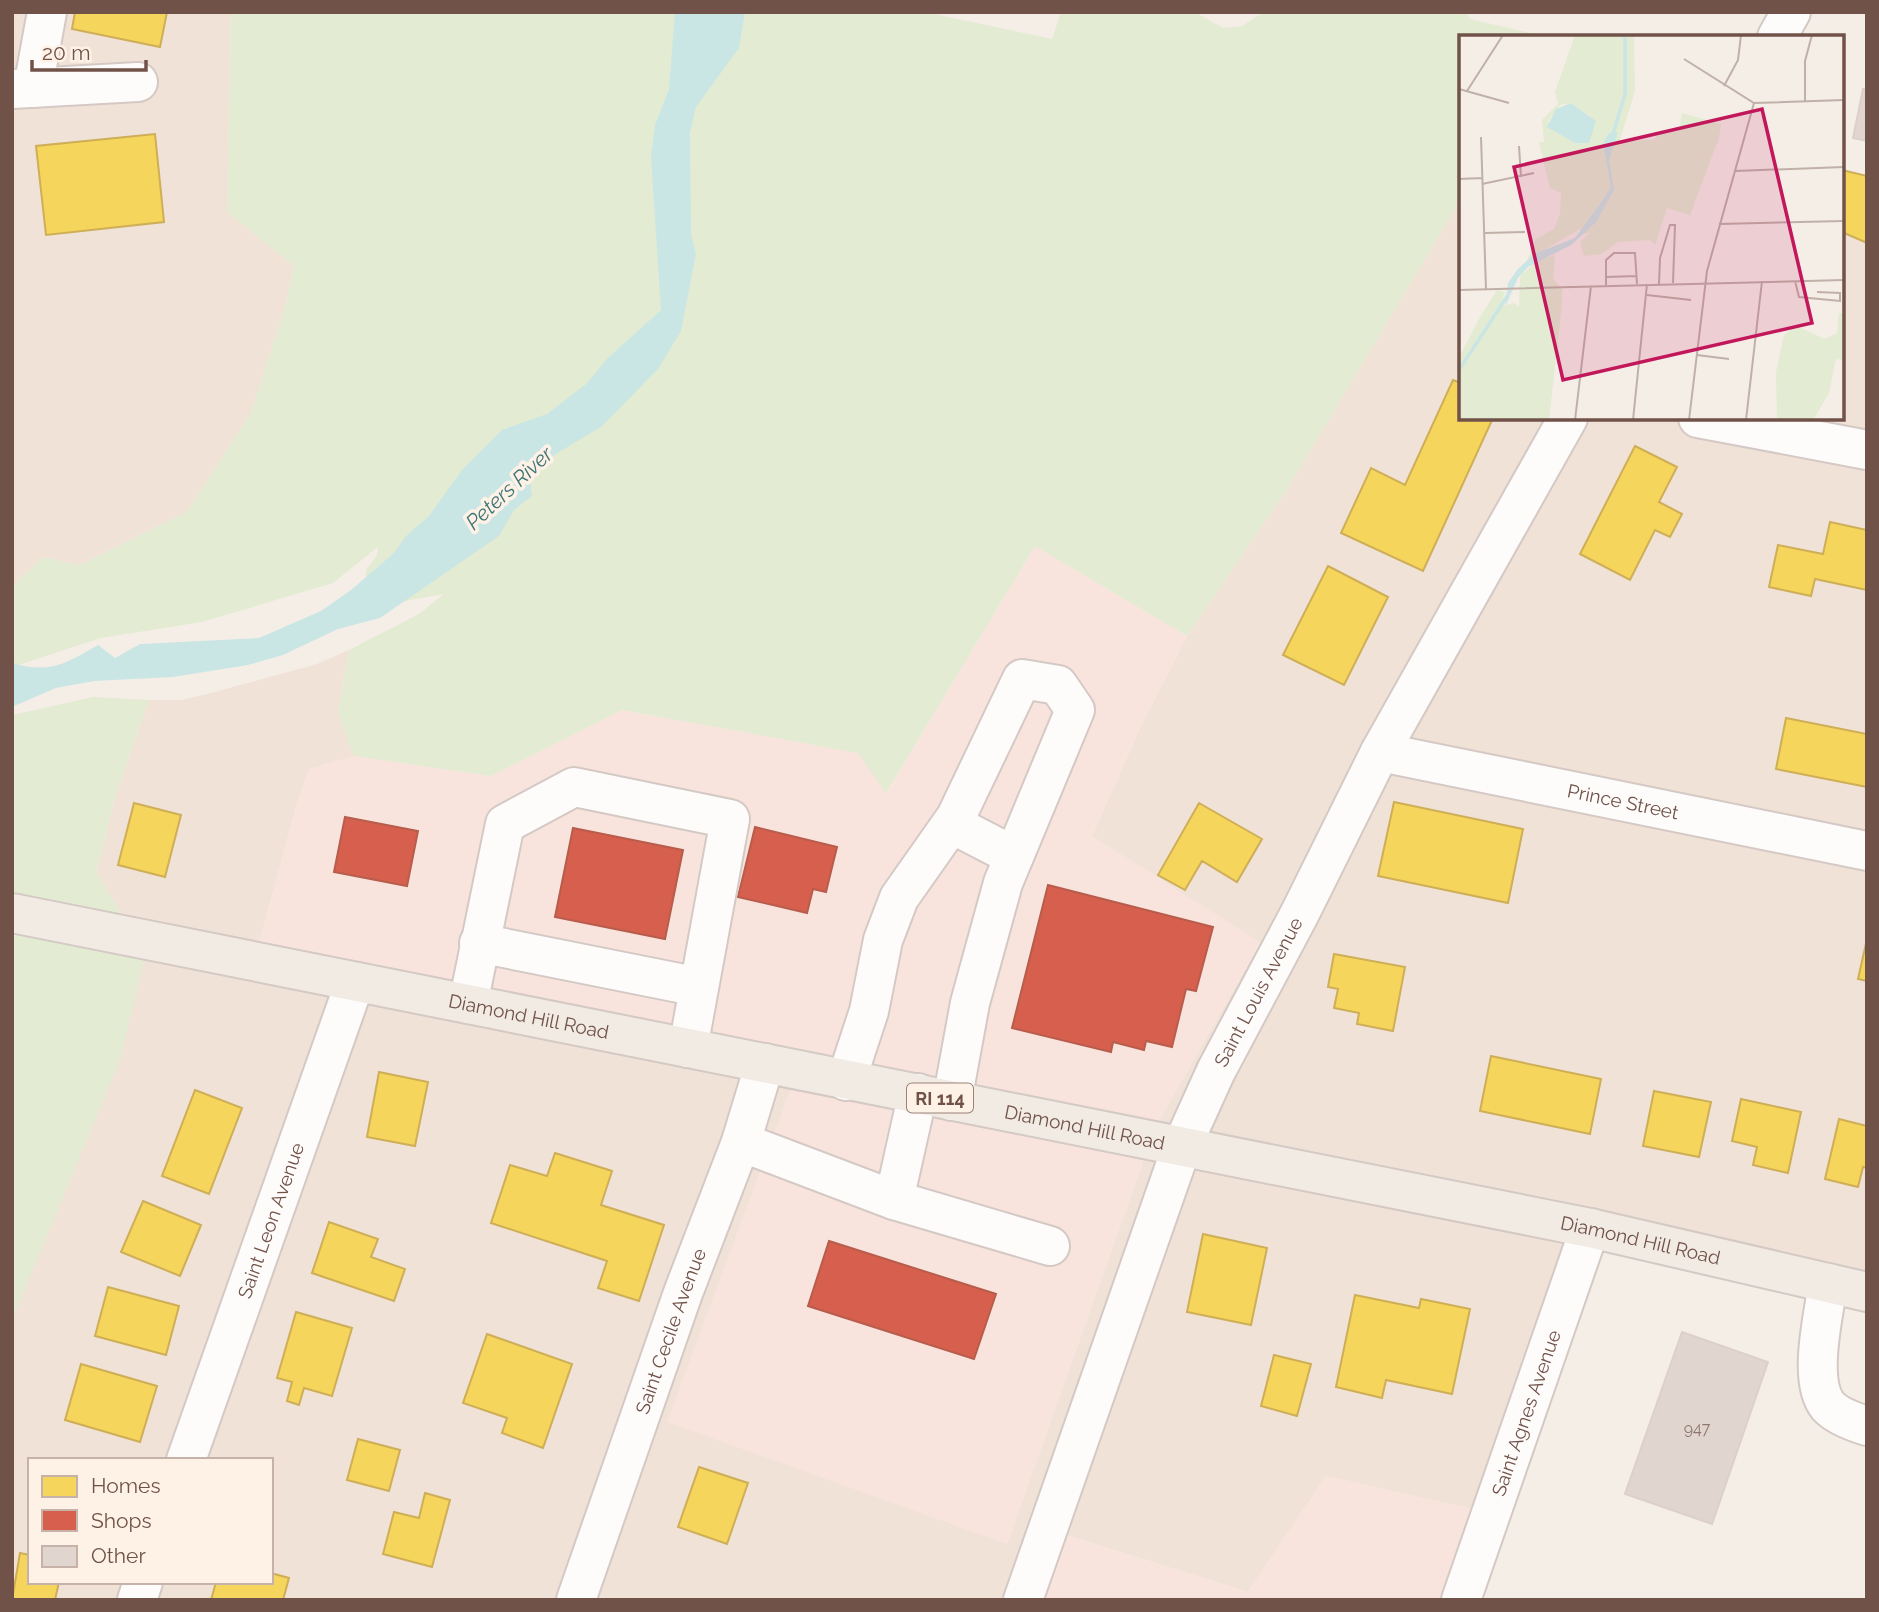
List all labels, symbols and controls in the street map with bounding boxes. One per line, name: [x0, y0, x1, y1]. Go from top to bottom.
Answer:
scale bar: [32, 28, 145, 72]
inset map: [1459, 35, 1844, 420]
text: 20 m: [42, 40, 90, 65]
water label: Peters River: [460, 441, 558, 535]
street label: Prince Street: [1566, 779, 1681, 824]
street label: Saint Louis Avenue: [1209, 913, 1307, 1070]
street label: Diamond Hill Road: [447, 989, 611, 1043]
road number: RI 114: [907, 1084, 973, 1112]
street label: Diamond Hill Road: [1003, 1100, 1167, 1154]
street label: Saint Leon Avenue: [233, 1140, 308, 1301]
street label: Diamond Hill Road: [1559, 1211, 1722, 1269]
street label: Saint Cecile Avenue: [631, 1245, 710, 1417]
street label: Saint Agnes Avenue: [1487, 1327, 1565, 1499]
house number: 947: [1684, 1419, 1711, 1438]
legend: [28, 1458, 273, 1584]
text: Homes: [91, 1473, 161, 1498]
text: Shops: [91, 1508, 152, 1533]
text: Other: [91, 1543, 146, 1568]

